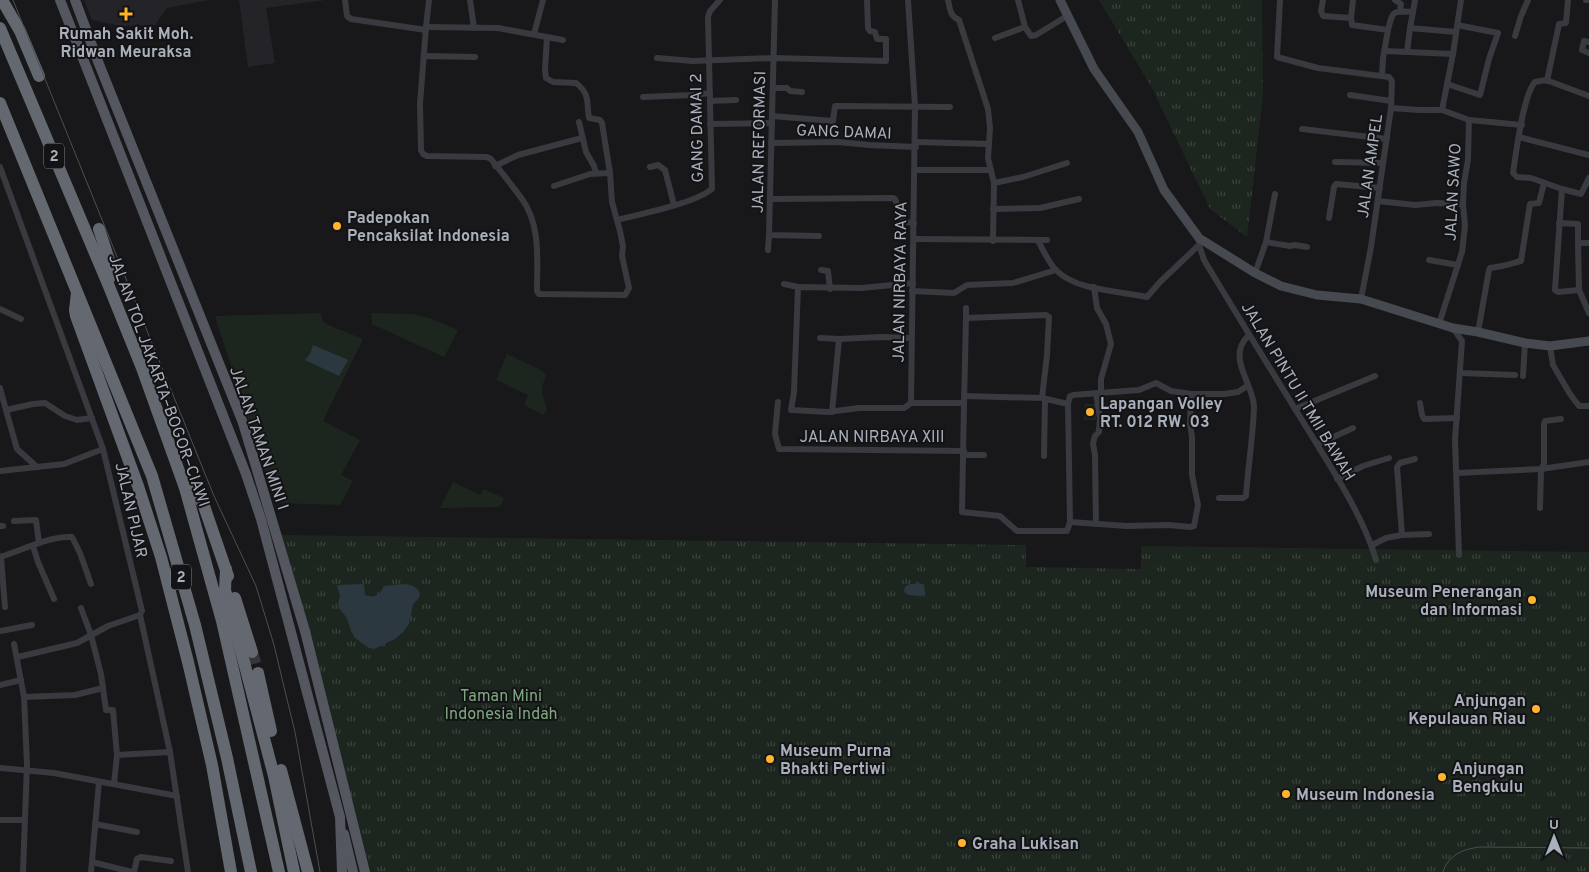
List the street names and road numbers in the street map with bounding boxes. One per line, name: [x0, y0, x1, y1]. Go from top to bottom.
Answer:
street label: JALAN REFORMASI: [749, 71, 771, 213]
street label: GANG DAMAI 2: [687, 73, 709, 183]
street label: JALAN AMPEL: [1354, 113, 1388, 220]
street label: GANG DAMAI: [796, 121, 892, 145]
street label: JALAN SAWO: [1441, 143, 1467, 242]
road number: 2: [44, 144, 64, 168]
street label: JALAN NIRBAYA RAYA: [890, 201, 912, 363]
street label: JALAN TOL JAKARTA–BOGOR–CIAWI: [103, 252, 213, 510]
street label: JALAN PINTU II TMII BAWAH: [1236, 299, 1359, 485]
street label: JALAN TAMAN MINI I: [224, 364, 292, 513]
street label: JALAN NIRBAYA XIII: [800, 428, 944, 448]
street label: JALAN PIJAR: [109, 461, 151, 560]
road number: 2: [171, 564, 191, 590]

